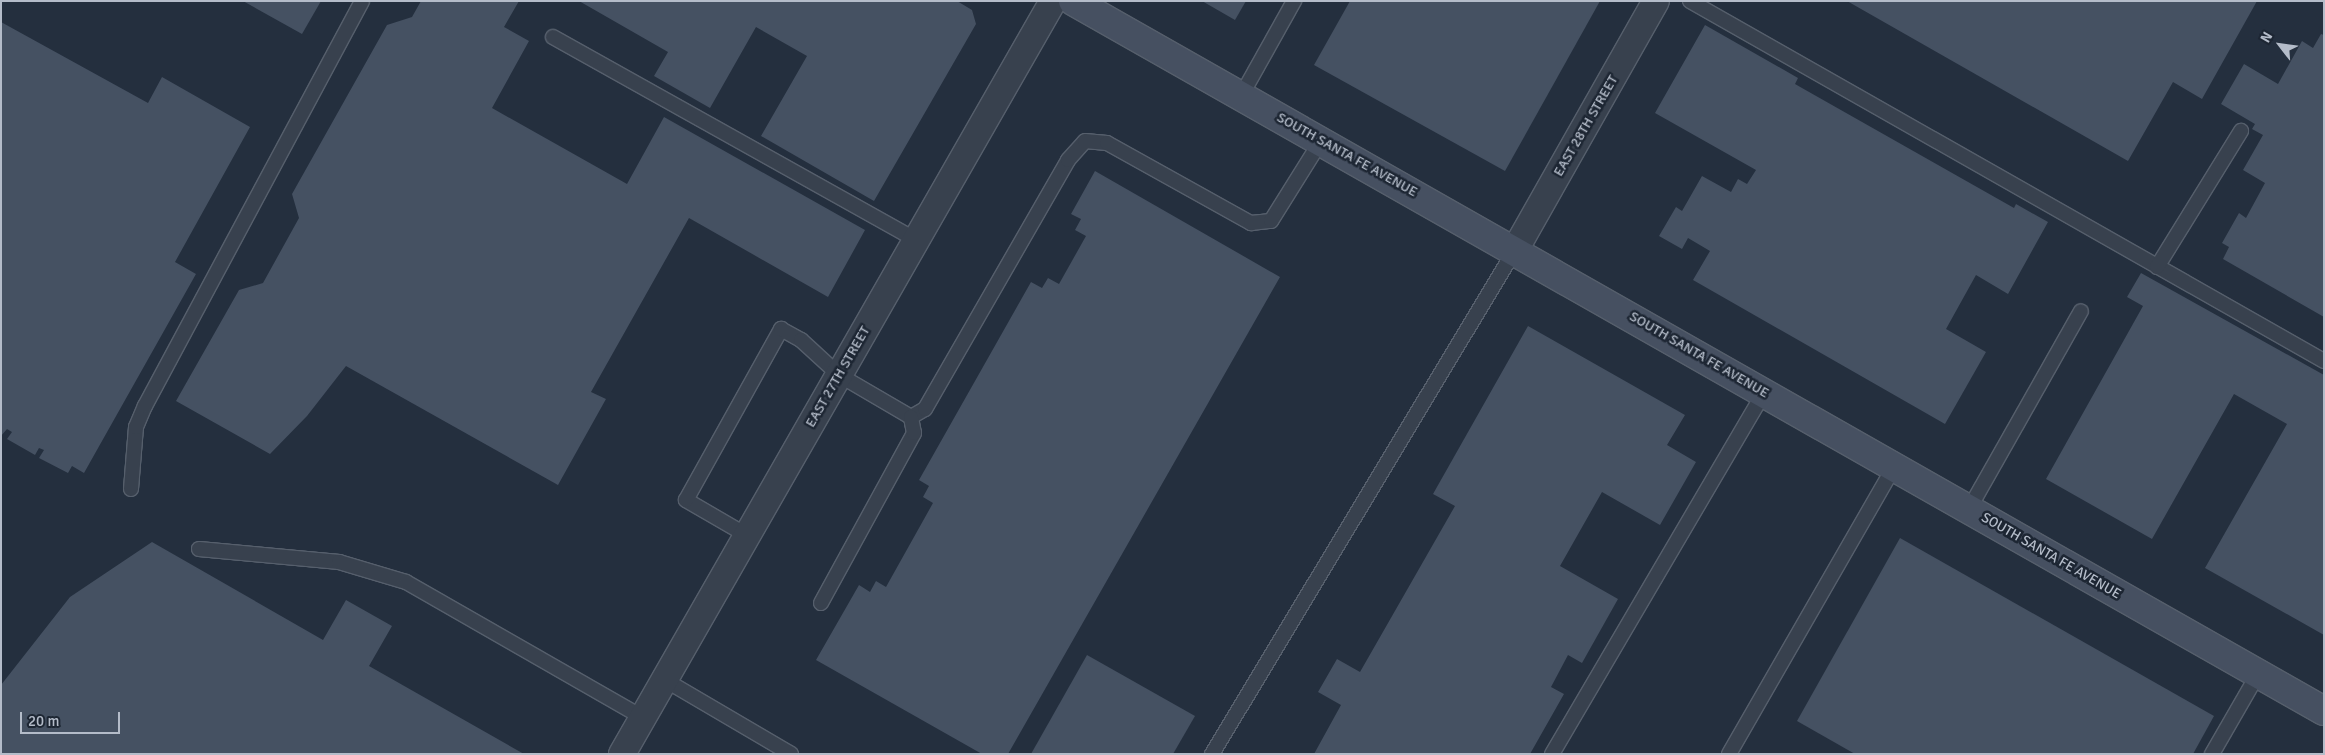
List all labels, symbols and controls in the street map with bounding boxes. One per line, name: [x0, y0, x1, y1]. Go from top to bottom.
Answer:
north arrow: [2255, 20, 2305, 70]
text: N: [2257, 29, 2276, 46]
street label: EAST 28TH STREET: [1550, 73, 1622, 179]
street label: SOUTH SANTA FE AVENUE: [1274, 109, 1420, 201]
street label: SOUTH SANTA FE AVENUE: [1626, 308, 1772, 402]
street label: EAST 27TH STREET: [802, 324, 874, 430]
street label: SOUTH SANTA FE AVENUE: [1978, 509, 2124, 603]
scale bar: [22, 702, 122, 734]
text: 20 m: [28, 712, 59, 730]

